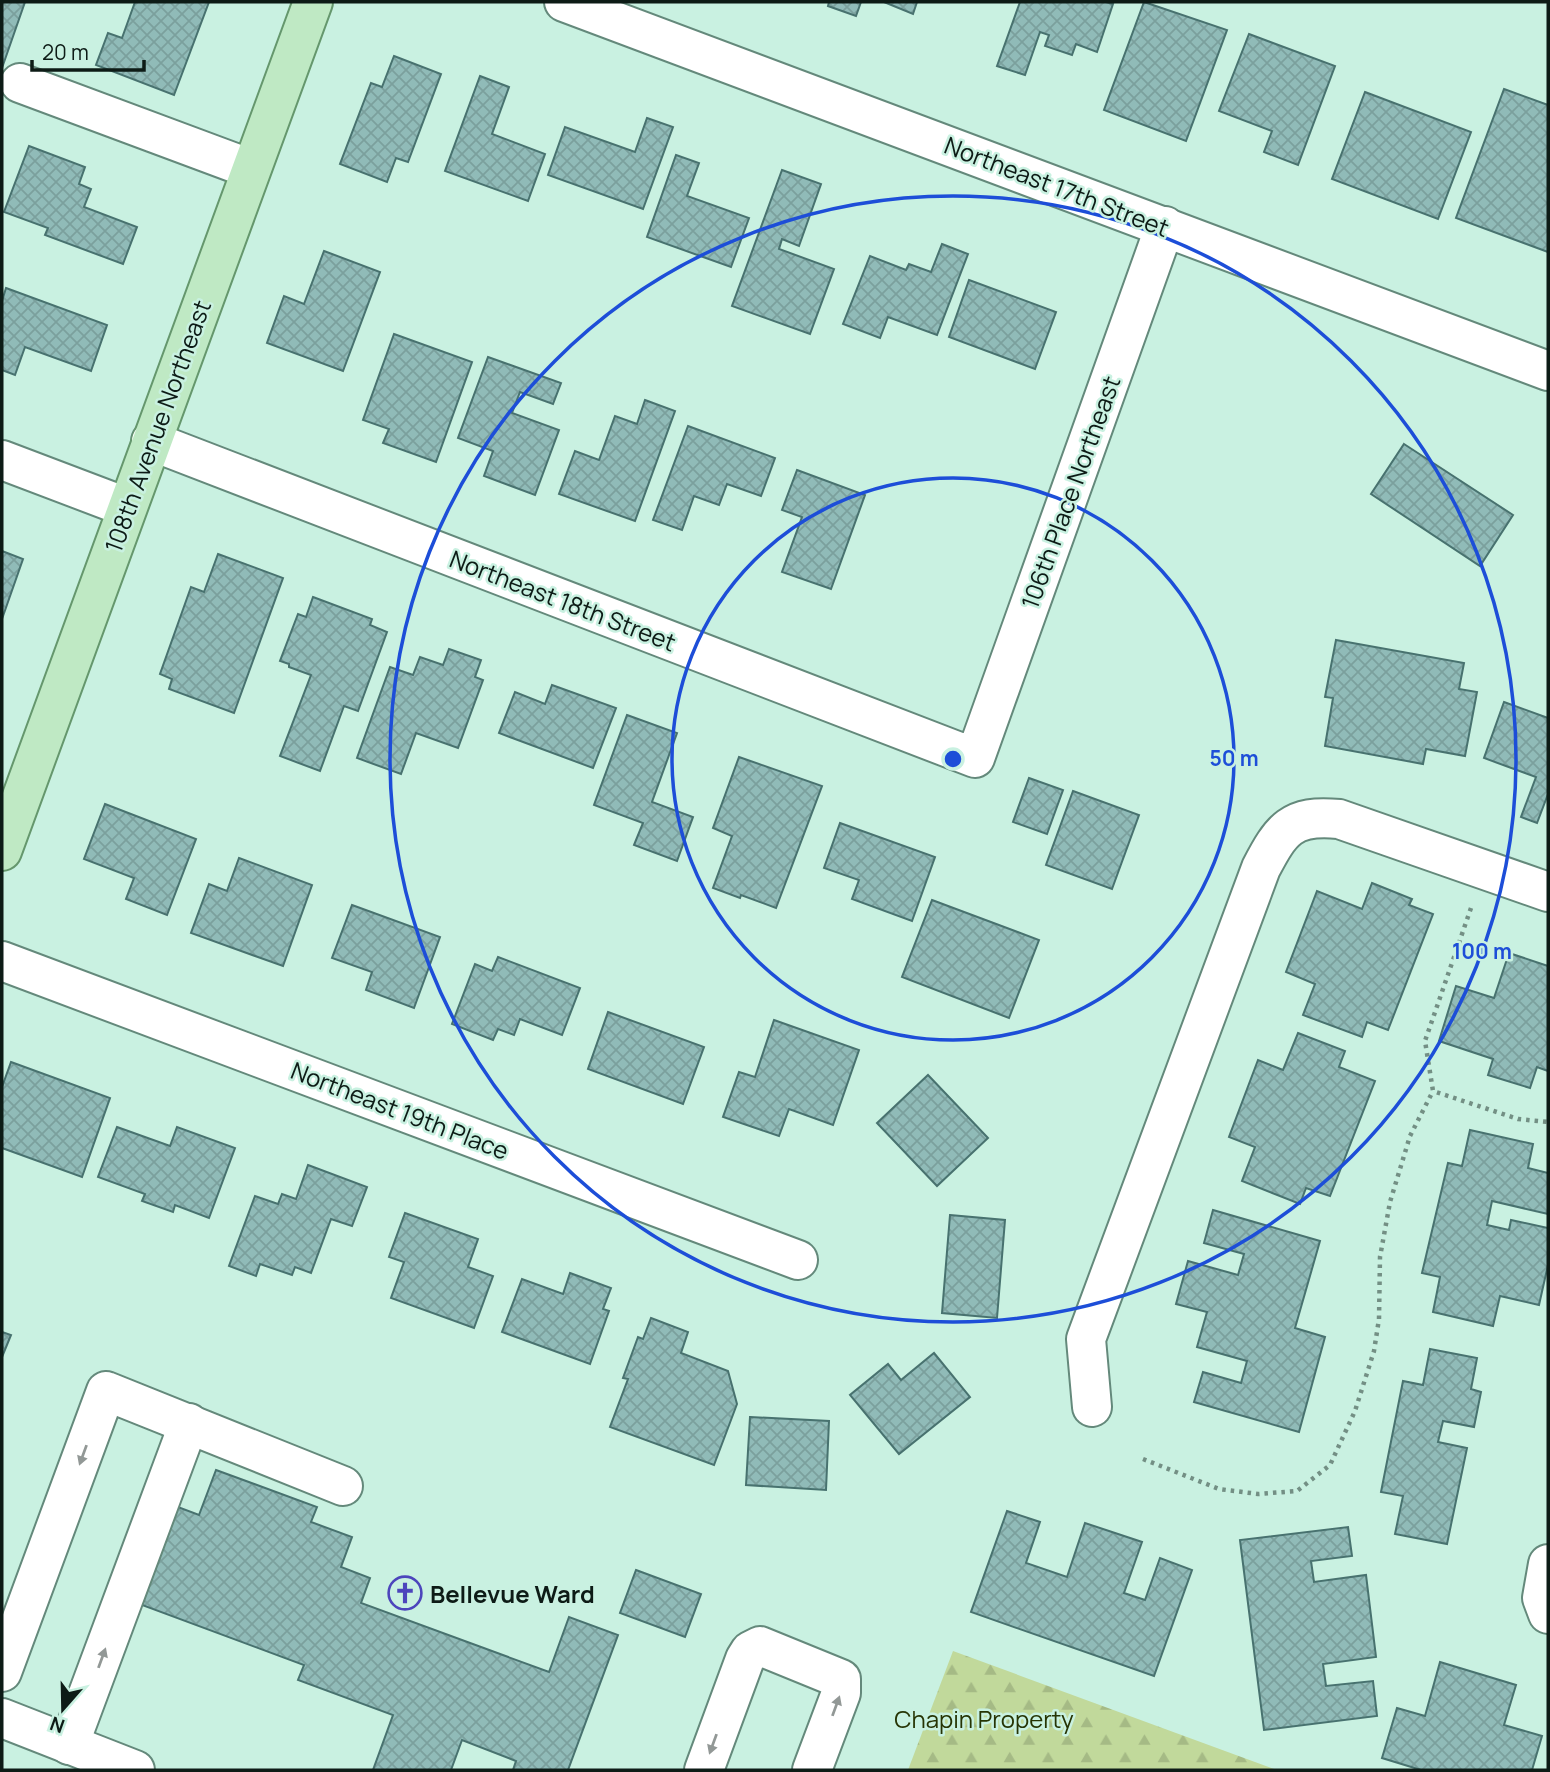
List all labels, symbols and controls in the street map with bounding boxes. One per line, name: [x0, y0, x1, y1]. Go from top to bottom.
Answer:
scale bar: [32, 28, 144, 72]
text: 20 m: [42, 38, 89, 66]
street label: Northeast 17th Street: [940, 128, 1174, 244]
street label: 108th Avenue Northeast: [96, 295, 218, 557]
street label: 106th Place Northeast: [1013, 371, 1127, 613]
street label: Northeast 18th Street: [445, 542, 681, 658]
text: 50 m: [1209, 744, 1259, 772]
centre of rings: [941, 747, 965, 771]
text: 100 m: [1452, 937, 1512, 965]
street label: Northeast 19th Place: [286, 1053, 514, 1167]
one-way arrow: [77, 1444, 88, 1465]
church icon: Bellevue Ward: [386, 1574, 424, 1612]
place label: Bellevue Ward: [430, 1577, 595, 1610]
one-way arrow: [96, 1647, 107, 1668]
north arrow: [28, 1674, 98, 1744]
one-way arrow: [831, 1696, 842, 1717]
park label: Chapin Property: [894, 1702, 1074, 1735]
text: N: [46, 1710, 68, 1740]
one-way arrow: [708, 1733, 719, 1754]

